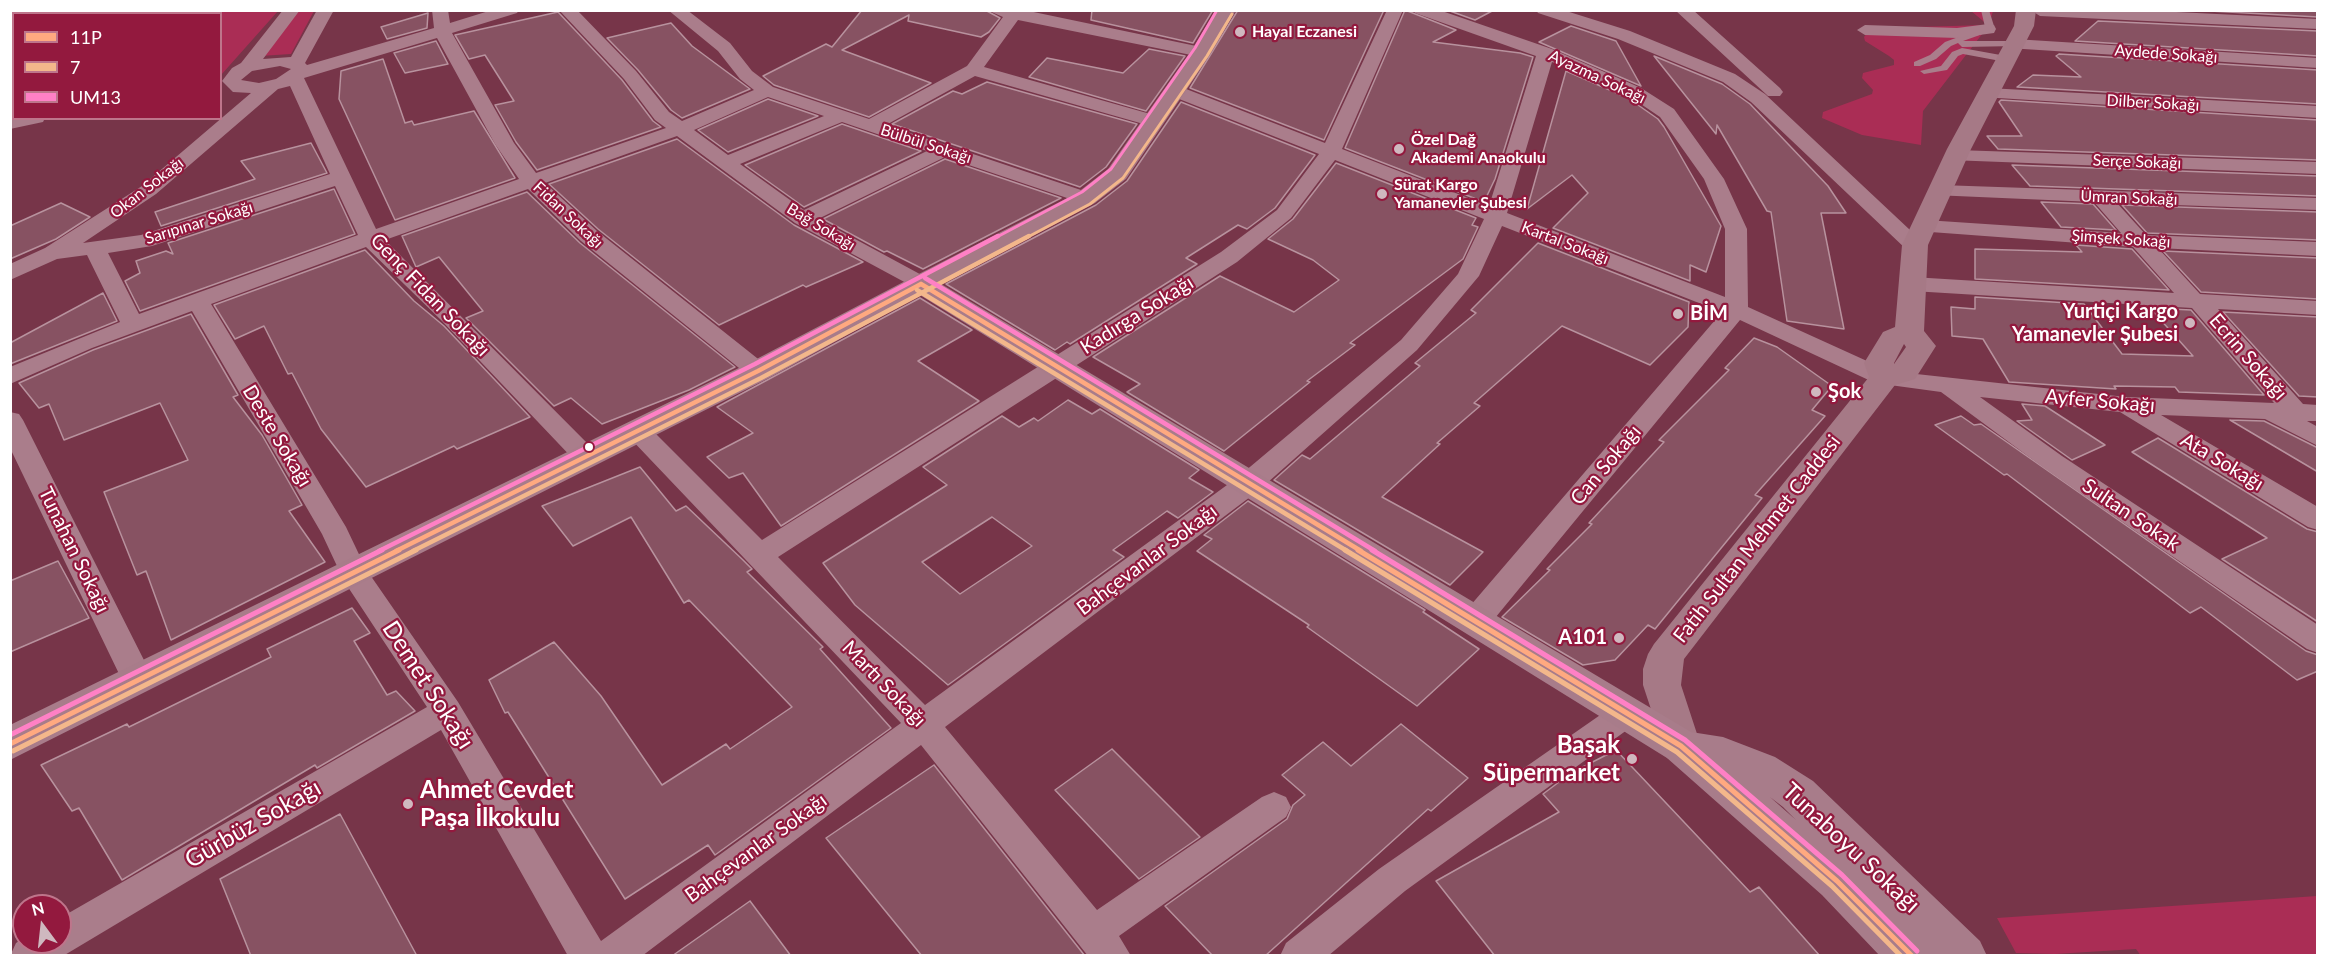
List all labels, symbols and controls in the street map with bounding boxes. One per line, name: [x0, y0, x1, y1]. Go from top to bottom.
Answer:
legend: [12, 12, 222, 120]
place label: Hayal Eczanesi: [1252, 22, 1357, 42]
marker: Hayal Eczanesi: [1233, 25, 1247, 39]
text: 11P: [70, 26, 102, 48]
street label: Aydede Sokağı: [2114, 41, 2218, 67]
street label: Ayazma Sokağı: [1546, 46, 1648, 108]
text: 7: [70, 56, 80, 78]
text: UM13: [70, 86, 121, 108]
street label: Dilber Sokağı: [2106, 91, 2200, 115]
street label: Bülbül Sokağı: [878, 120, 974, 168]
place label: Özel Dağ Akademi Anaokulu: [1411, 130, 1546, 168]
marker: Özel Dağ Akademi Anaokulu: [1392, 142, 1406, 156]
street label: Serçe Sokağı: [2092, 151, 2182, 173]
street label: Okan Sokağı: [107, 153, 187, 223]
place label: Sürat Kargo Yamanevler Şubesi: [1394, 175, 1527, 213]
street label: Fidan Sokağı: [529, 178, 607, 252]
marker: Sürat Kargo Yamanevler Şubesi: [1375, 187, 1389, 201]
street label: Ümran Sokağı: [2080, 187, 2178, 209]
street label: Sarıpınar Sokağı: [143, 197, 255, 249]
street label: Bağ Sokağı: [783, 199, 859, 255]
street label: Kartal Sokağı: [1519, 218, 1611, 268]
street label: Şimşek Sokağı: [2071, 226, 2171, 252]
street label: Genç Fidan Sokağı: [365, 228, 495, 362]
street label: Kadırga Sokağı: [1076, 271, 1198, 359]
place label: Yurtiçi Kargo Yamanevler Şubesi: [2012, 300, 2178, 347]
place label: BİM: [1690, 302, 1728, 326]
marker: BİM: [1671, 307, 1685, 321]
street label: Ecrin Sokağı: [2204, 309, 2292, 405]
marker: Yurtiçi Kargo Yamanevler Şubesi: [2183, 316, 2197, 330]
place label: Şok: [1828, 380, 1861, 404]
street label: Deste Sokağı: [237, 381, 317, 491]
street label: Ayfer Sokağı: [2044, 384, 2156, 418]
marker: Şok: [1809, 385, 1823, 399]
street label: Can Sokağı: [1566, 420, 1646, 510]
street label: Ata Sokağı: [2176, 428, 2268, 496]
street label: Fatih Sultan Mehmet Caddesi: [1668, 430, 1846, 648]
unlabelled marker: [583, 441, 595, 453]
street label: Sultan Sokak: [2078, 474, 2184, 556]
street label: Tunahan Sokağı: [33, 483, 115, 617]
street label: Bahçevanlar Sokağı: [1072, 499, 1222, 621]
street label: Demet Sokağı: [376, 616, 480, 754]
place label: A101: [1558, 626, 1607, 650]
marker: A101: [1612, 631, 1626, 645]
street label: Martı Sokağı: [837, 636, 931, 732]
place label: Başak Süpermarket: [1483, 731, 1620, 787]
marker: Başak Süpermarket: [1625, 752, 1639, 766]
street label: Gürbüz Sokağı: [180, 773, 326, 875]
place label: Ahmet Cevdet Paşa İlkokulu: [420, 776, 573, 832]
street label: Tunaboyu Sokağı: [1776, 777, 1926, 919]
street label: Bahçevanlar Sokağı: [680, 789, 832, 907]
marker: Ahmet Cevdet Paşa İlkokulu: [401, 797, 415, 811]
north arrow: [12, 894, 72, 954]
text: N: [29, 897, 46, 919]

